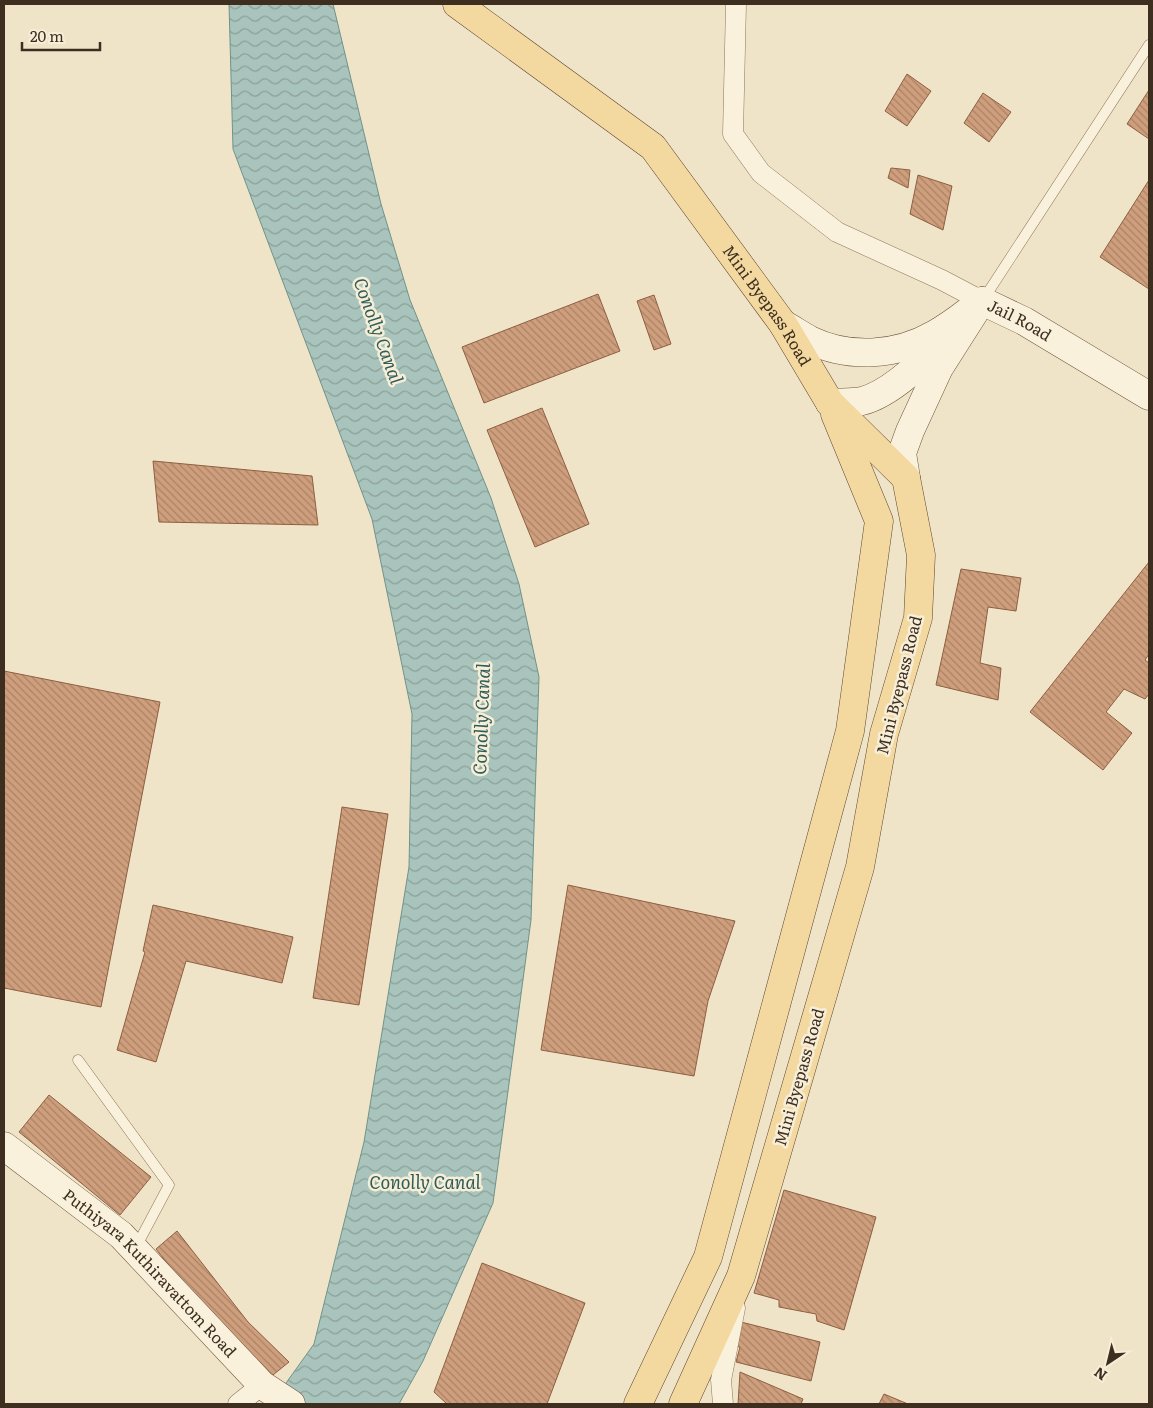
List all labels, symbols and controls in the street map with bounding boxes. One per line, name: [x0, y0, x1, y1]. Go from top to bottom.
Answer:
scale bar: [22, 20, 100, 52]
text: 20 m: [30, 24, 64, 47]
street label: Mini Byepass Road: [718, 239, 818, 370]
water label: Conolly Canal: [348, 274, 411, 388]
street label: Jail Road: [984, 292, 1057, 346]
street label: Mini Byepass Road: [869, 613, 927, 757]
water label: Conolly Canal: [465, 662, 496, 775]
street label: Mini Byepass Road: [767, 1005, 829, 1148]
water label: Conolly Canal: [369, 1168, 482, 1195]
street label: Puthiyara Kuthiravattom Road: [59, 1182, 243, 1362]
north arrow: [1083, 1338, 1133, 1388]
text: N: [1089, 1363, 1111, 1386]

